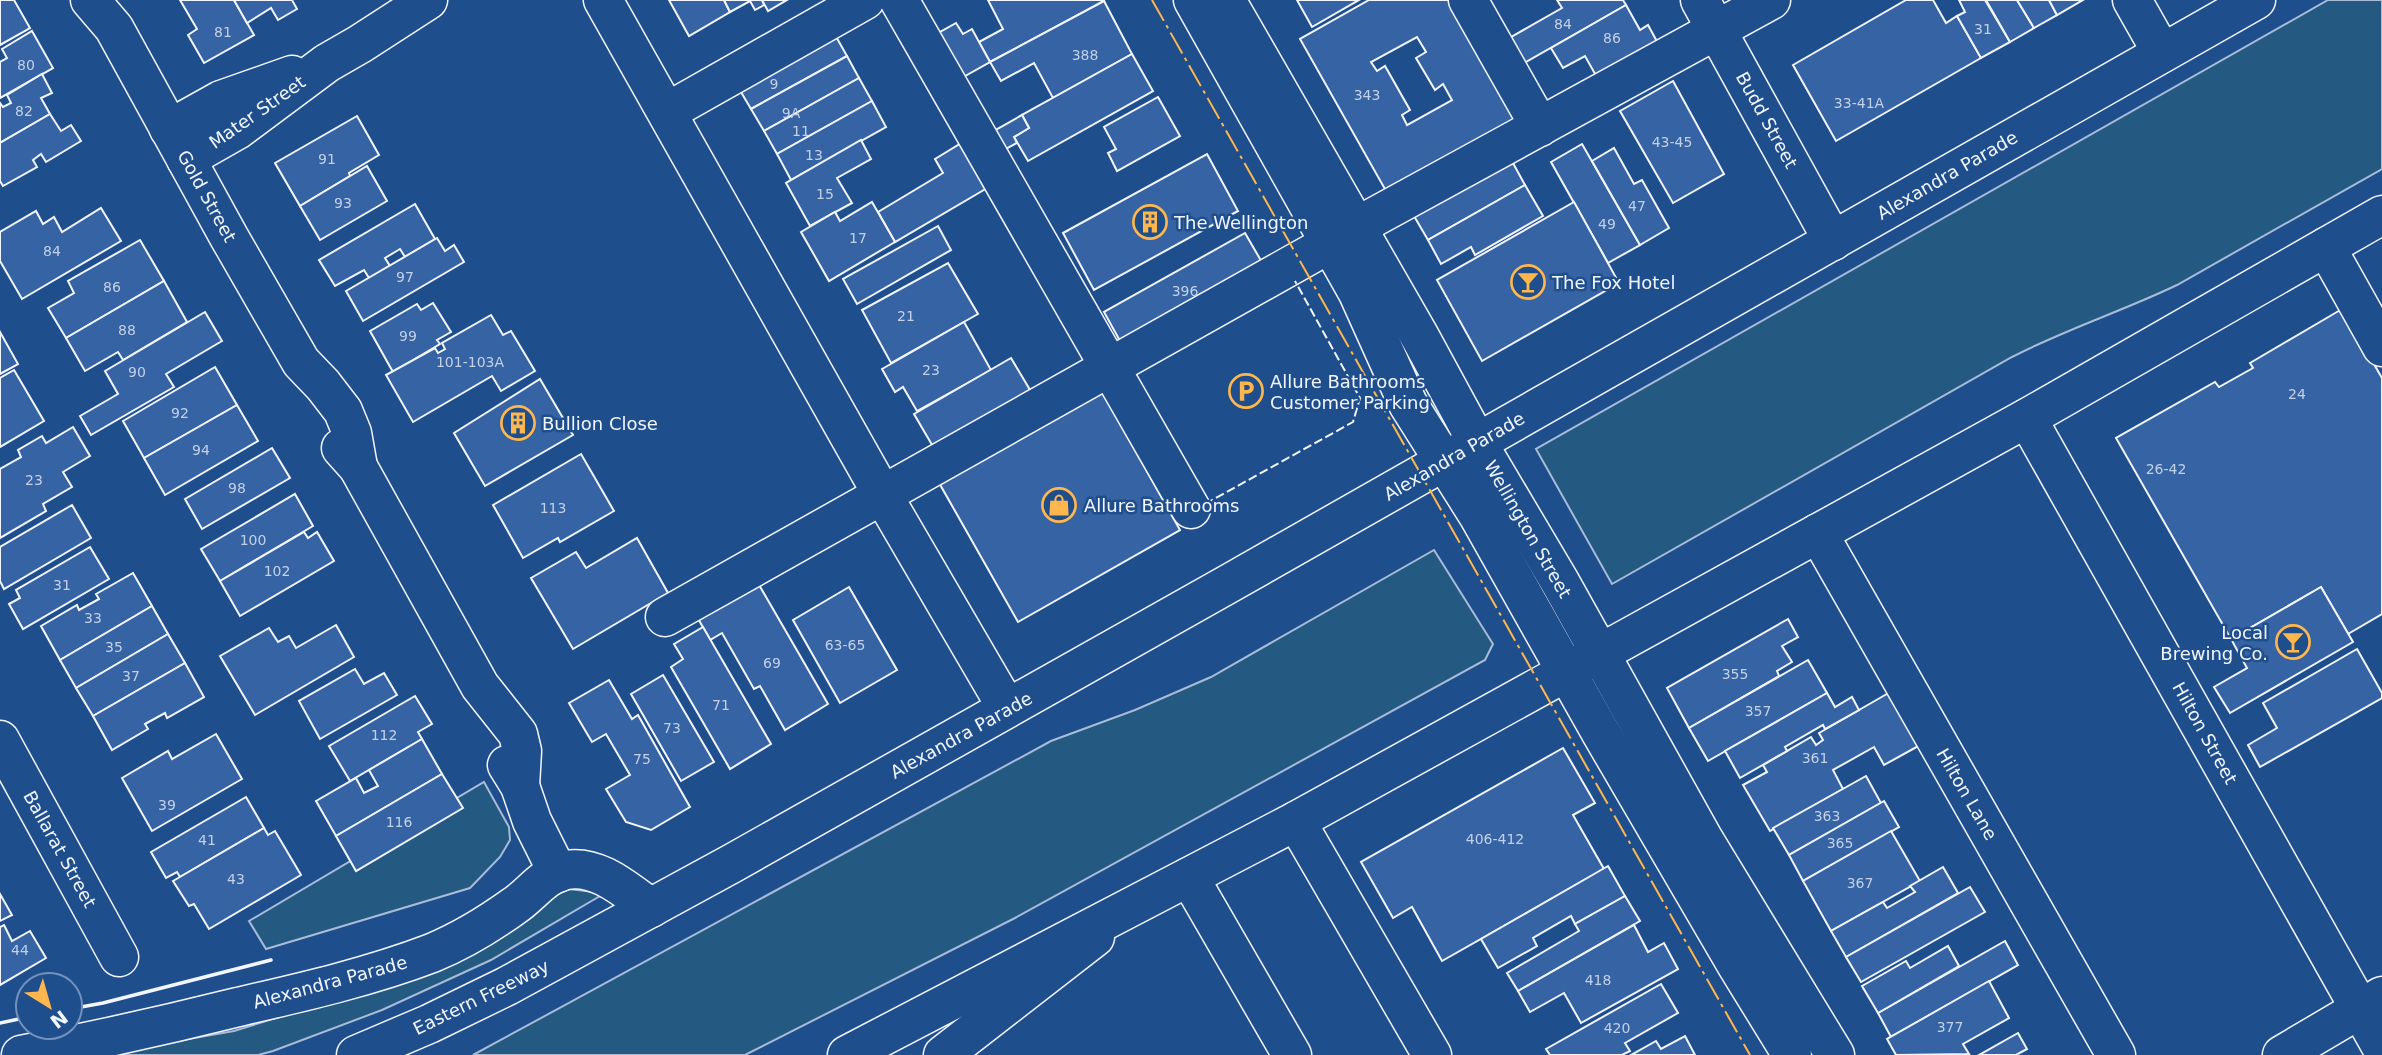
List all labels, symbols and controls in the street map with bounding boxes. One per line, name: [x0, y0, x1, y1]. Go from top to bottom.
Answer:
house number: 84: [1554, 16, 1572, 32]
house number: 31: [1974, 21, 1992, 37]
house number: 81: [214, 24, 232, 40]
house number: 86: [1603, 30, 1621, 46]
house number: 388: [1072, 47, 1098, 63]
house number: 80: [17, 57, 35, 73]
street label: Budd Street: [1732, 68, 1802, 172]
street label: Mater Street: [205, 71, 309, 153]
house number: 9: [770, 76, 778, 92]
house number: 343: [1354, 87, 1380, 103]
house number: 33-41A: [1834, 95, 1885, 111]
house number: 82: [15, 103, 33, 119]
house number: 9A: [782, 105, 801, 121]
house number: 11: [792, 123, 810, 139]
street label: Alexandra Parade: [1873, 126, 2021, 224]
house number: 43-45: [1652, 134, 1692, 150]
street label: Gold Street: [173, 146, 241, 246]
house number: 13: [805, 147, 823, 163]
house number: 91: [318, 151, 336, 167]
house number: 15: [816, 186, 834, 202]
house number: 93: [334, 195, 352, 211]
house number: 47: [1628, 198, 1646, 214]
building icon: The Wellington: [1131, 203, 1169, 241]
place label: The Wellington: [1173, 212, 1308, 233]
house number: 49: [1598, 216, 1616, 232]
house number: 17: [849, 230, 867, 246]
house number: 84: [43, 243, 61, 259]
bar icon: The Fox Hotel: [1509, 263, 1547, 301]
house number: 97: [396, 269, 414, 285]
place label: The Fox Hotel: [1551, 272, 1675, 293]
house number: 86: [103, 279, 121, 295]
house number: 396: [1172, 283, 1198, 299]
house number: 21: [897, 308, 915, 324]
house number: 88: [118, 322, 136, 338]
house number: 99: [399, 328, 417, 344]
house number: 101-103A: [436, 354, 504, 370]
house number: 23: [922, 362, 940, 378]
house number: 90: [128, 364, 146, 380]
place label: Allure Bathrooms Customer Parking: [1270, 371, 1430, 413]
parking icon: Allure Bathrooms Customer Parking: [1227, 372, 1265, 410]
house number: 24: [2288, 386, 2306, 402]
building icon: Bullion Close: [499, 404, 537, 442]
house number: 92: [171, 405, 189, 421]
street label: Alexandra Parade: [1380, 407, 1528, 505]
place label: Bullion Close: [542, 413, 658, 434]
house number: 94: [192, 442, 210, 458]
street label: Wellington Street: [1480, 456, 1576, 602]
house number: 26-42: [2146, 461, 2186, 477]
house number: 23: [25, 472, 43, 488]
house number: 98: [228, 480, 246, 496]
shop icon: Allure Bathrooms: [1040, 486, 1078, 524]
place label: Allure Bathrooms: [1084, 495, 1239, 516]
house number: 113: [540, 500, 566, 516]
house number: 100: [240, 532, 266, 548]
house number: 102: [264, 563, 290, 579]
house number: 31: [53, 577, 71, 593]
house number: 33: [84, 610, 102, 626]
place label: Local Brewing Co.: [2160, 622, 2268, 664]
bar icon: Local Brewing Co.: [2274, 623, 2312, 661]
house number: 63-65: [825, 637, 865, 653]
house number: 35: [105, 639, 123, 655]
house number: 69: [763, 655, 781, 671]
house number: 355: [1722, 666, 1748, 682]
house number: 37: [122, 668, 140, 684]
street label: Hilton Street: [2168, 678, 2242, 788]
street label: Alexandra Parade: [886, 687, 1036, 783]
house number: 71: [712, 697, 730, 713]
house number: 357: [1745, 703, 1771, 719]
house number: 73: [663, 720, 681, 736]
house number: 112: [371, 727, 397, 743]
street label: Hilton Lane: [1932, 744, 2002, 844]
house number: 361: [1802, 750, 1828, 766]
house number: 75: [633, 751, 651, 767]
street label: Ballarat Street: [19, 787, 101, 911]
house number: 39: [158, 797, 176, 813]
house number: 363: [1814, 808, 1840, 824]
house number: 116: [386, 814, 412, 830]
house number: 406-412: [1466, 831, 1524, 847]
house number: 41: [198, 832, 216, 848]
house number: 365: [1827, 835, 1853, 851]
house number: 43: [227, 871, 245, 887]
house number: 367: [1847, 875, 1873, 891]
house number: 44: [11, 942, 29, 958]
street label: Alexandra Parade: [251, 951, 409, 1013]
street label: Eastern Freeway: [410, 955, 553, 1039]
north arrow: [14, 971, 84, 1041]
house number: 418: [1585, 972, 1611, 988]
text: N: [46, 1006, 72, 1033]
house number: 377: [1937, 1019, 1963, 1035]
house number: 420: [1604, 1020, 1630, 1036]

